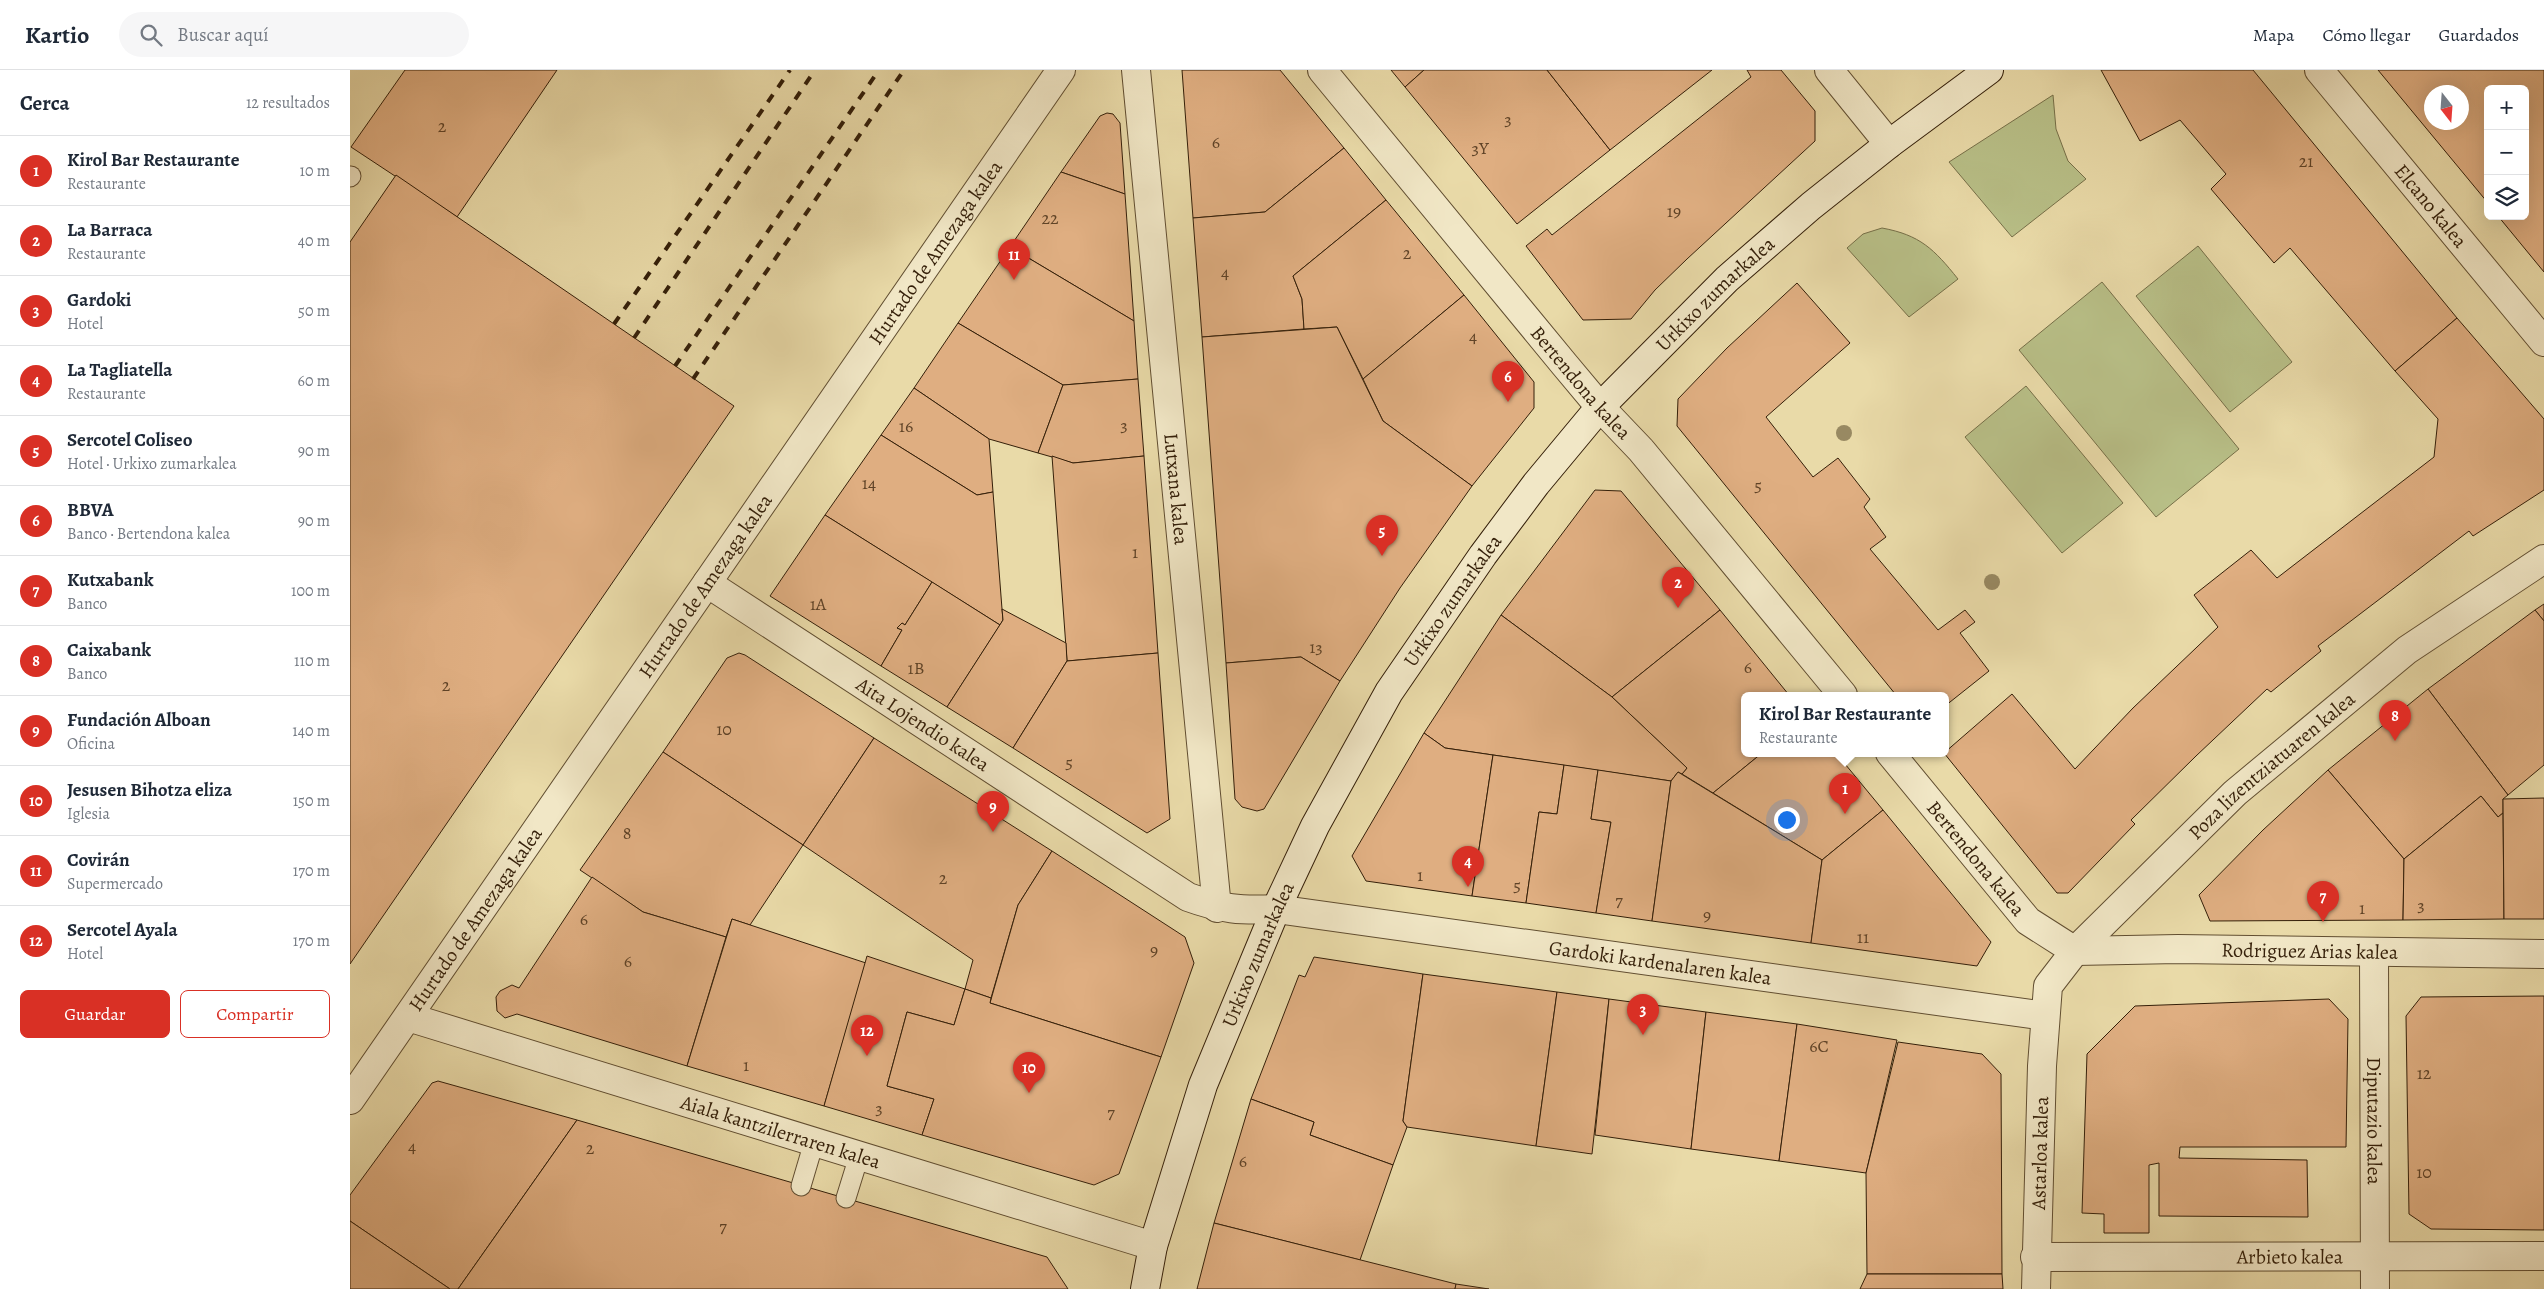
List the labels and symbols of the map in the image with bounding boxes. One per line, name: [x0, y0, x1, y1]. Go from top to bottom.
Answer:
north arrow: [2424, 85, 2469, 130]
house number: 3: [1504, 107, 1512, 131]
house number: 2: [438, 114, 447, 138]
house number: 6: [1212, 130, 1220, 154]
house number: 3Y: [1471, 136, 1490, 160]
house number: 21: [2299, 149, 2313, 173]
street label: Hurtado de Amezaga kalea: [862, 155, 1009, 350]
street label: Elcano kalea: [2388, 158, 2474, 254]
house number: 19: [1667, 199, 1681, 223]
house number: 22: [1041, 206, 1059, 230]
street label: Urkixo zumarkalea: [1650, 230, 1781, 357]
pin: 11: [998, 239, 1030, 280]
house number: 2: [1403, 241, 1412, 265]
house number: 4: [1221, 260, 1229, 284]
street label: Bertendona kalea: [1524, 320, 1638, 446]
house number: 4: [1469, 324, 1477, 348]
pin: 6: [1492, 361, 1524, 402]
house number: 3: [1120, 413, 1128, 437]
house number: 16: [899, 414, 913, 438]
street label: Lutxana kalea: [1157, 432, 1195, 547]
house number: 14: [862, 471, 876, 495]
house number: 5: [1754, 473, 1762, 497]
street label: Hurtado de Amezaga kalea: [632, 488, 779, 683]
pin: 5: [1366, 515, 1398, 556]
street label: Urkixo zumarkalea: [1397, 528, 1508, 672]
house number: 1: [1132, 540, 1138, 564]
pin: 2: [1662, 567, 1694, 608]
house number: 1A: [810, 592, 827, 616]
house number: 13: [1309, 635, 1323, 659]
house number: 6: [1744, 655, 1752, 679]
house number: 1B: [908, 656, 924, 680]
street label: Aita Lojendio kalea: [850, 670, 995, 778]
house number: 2: [442, 673, 451, 697]
street label: Poza lizentziatuaren kalea: [2182, 685, 2362, 846]
pin: 8: [2379, 700, 2411, 741]
house number: 10: [716, 717, 732, 741]
house number: 5: [1065, 750, 1073, 774]
pin: 1: [1829, 773, 1861, 814]
pin: 9: [977, 791, 1009, 832]
street label: Bertendona kalea: [1920, 795, 2032, 922]
your location: [1774, 807, 1800, 833]
street label: Hurtado de Amezaga kalea: [402, 821, 549, 1017]
house number: 8: [623, 821, 631, 845]
pin: 4: [1452, 846, 1484, 887]
house number: 1: [1417, 863, 1423, 887]
house number: 2: [939, 866, 948, 890]
house number: 5: [1513, 873, 1521, 897]
street label: Urkixo zumarkalea: [1216, 877, 1301, 1031]
pin: 7: [2307, 881, 2339, 922]
house number: 7: [1615, 888, 1623, 912]
house number: 3: [2417, 893, 2425, 917]
house number: 1: [2359, 896, 2365, 920]
house number: 9: [1703, 903, 1711, 927]
house number: 6: [580, 907, 588, 931]
house number: 11: [1857, 925, 1869, 949]
street label: Gardoki kardenalaren kalea: [1547, 934, 1774, 992]
street label: Rodriguez Arias kalea: [2221, 937, 2399, 966]
house number: 9: [1150, 938, 1158, 962]
house number: 6: [624, 949, 632, 973]
pin: 3: [1627, 994, 1659, 1035]
pin: 12: [851, 1015, 883, 1056]
house number: 6C: [1809, 1034, 1829, 1058]
pin: 10: [1013, 1052, 1045, 1093]
house number: 1: [743, 1053, 749, 1077]
street label: Diputazio kalea: [2360, 1057, 2388, 1186]
house number: 12: [2417, 1061, 2432, 1085]
street label: Aiala kantzilerraren kalea: [677, 1088, 884, 1176]
street label: Astarloa kalea: [2025, 1095, 2055, 1211]
house number: 3: [875, 1096, 883, 1120]
house number: 7: [1107, 1100, 1115, 1124]
house number: 4: [408, 1134, 416, 1158]
house number: 2: [586, 1136, 595, 1160]
house number: 6: [1239, 1149, 1247, 1173]
house number: 10: [2416, 1160, 2432, 1184]
house number: 7: [719, 1214, 727, 1238]
street label: Arbieto kalea: [2236, 1243, 2344, 1271]

